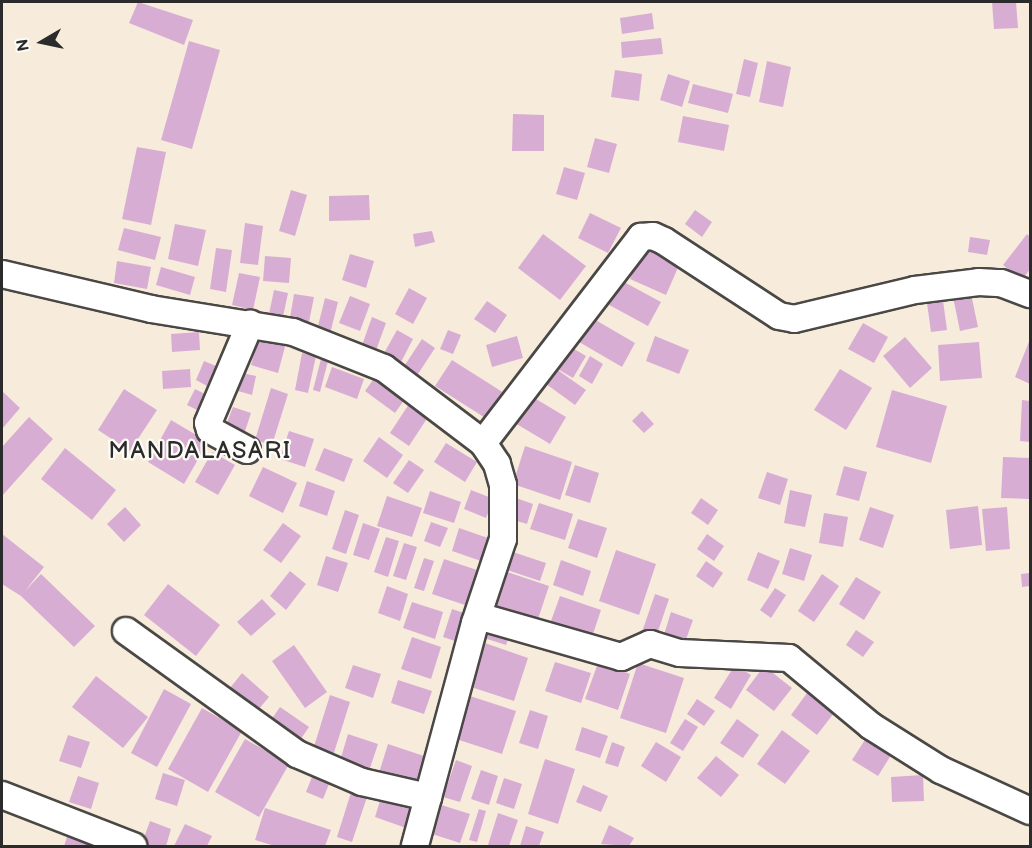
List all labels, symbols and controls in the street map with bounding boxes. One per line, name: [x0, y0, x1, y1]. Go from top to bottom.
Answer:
north arrow: [12, 12, 72, 72]
text: N: [13, 37, 34, 52]
district label: MANDALASARI: [108, 437, 292, 465]

